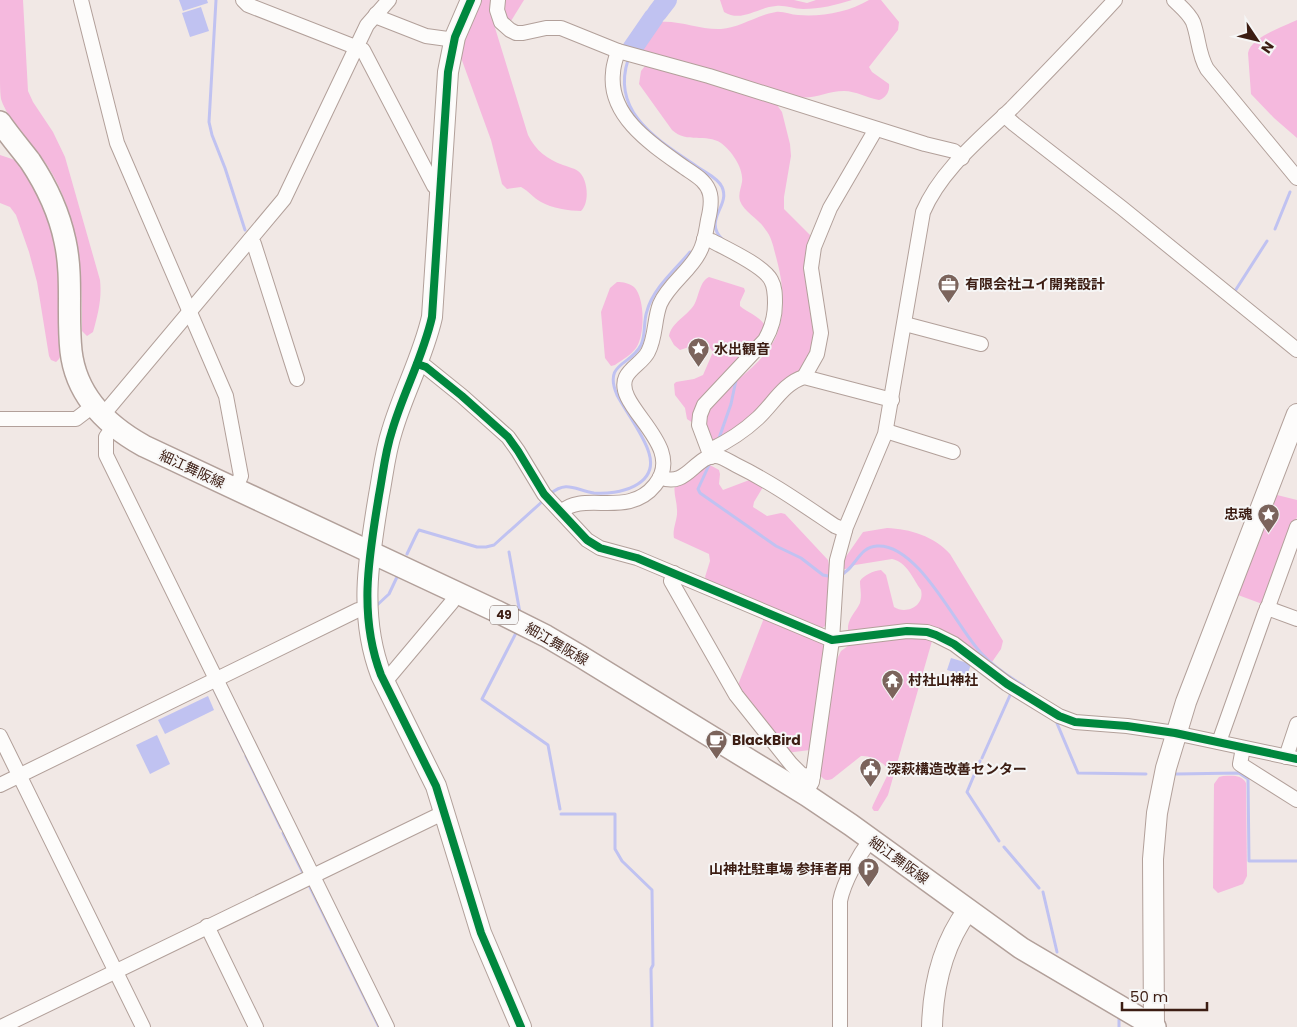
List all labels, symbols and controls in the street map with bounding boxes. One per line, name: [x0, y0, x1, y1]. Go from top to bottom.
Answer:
north arrow: [1232, 15, 1282, 65]
text: N: [1256, 37, 1279, 58]
office icon: 有限会社ユイ開発設計: [937, 272, 961, 303]
place label: 有限会社ユイ開発設計: [965, 274, 1105, 294]
place icon: 水出観音: [686, 337, 710, 368]
place label: 水出観音: [714, 339, 770, 359]
street label: 細江舞阪線: [156, 445, 228, 493]
place icon: 忠魂: [1256, 502, 1280, 533]
place label: 忠魂: [1224, 504, 1253, 524]
road number: 49: [490, 606, 518, 624]
street label: 細江舞阪線: [522, 618, 592, 670]
temple icon: 村社山神社: [880, 668, 904, 699]
place label: 村社山神社: [908, 670, 978, 690]
cafe icon: BlackBird: [704, 728, 728, 759]
place label: BlackBird: [732, 730, 801, 750]
public building icon: 深萩構造改善センター: [859, 757, 883, 788]
place label: 深萩構造改善センター: [887, 759, 1027, 779]
street label: 細江舞阪線: [865, 831, 933, 889]
parking icon: 山神社駐車場 参拝者用: [856, 857, 880, 888]
place label: 山神社駐車場 参拝者用: [709, 859, 852, 879]
scale bar: [1122, 980, 1207, 1012]
text: 50 m: [1130, 986, 1168, 1007]

